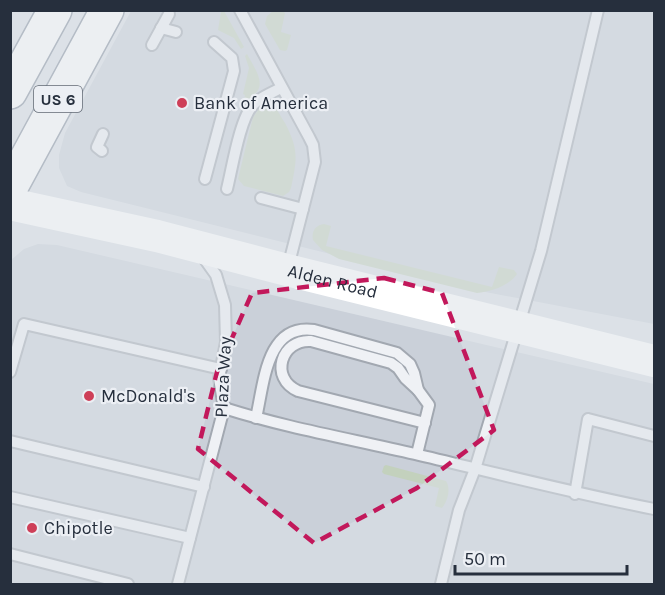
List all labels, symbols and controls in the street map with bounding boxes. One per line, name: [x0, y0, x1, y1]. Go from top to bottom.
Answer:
road number: US 6: [34, 86, 82, 112]
place label: Bank of America: [194, 92, 328, 114]
marker: Bank of America: [175, 96, 189, 110]
street label: Alden Road: [286, 260, 380, 303]
street label: Plaza Way: [210, 335, 236, 418]
place label: McDonald's: [101, 385, 196, 407]
marker: McDonald's: [82, 389, 96, 403]
place label: Chipotle: [44, 517, 113, 539]
marker: Chipotle: [25, 521, 39, 535]
scale bar: [455, 538, 628, 576]
text: 50 m: [464, 548, 506, 570]

